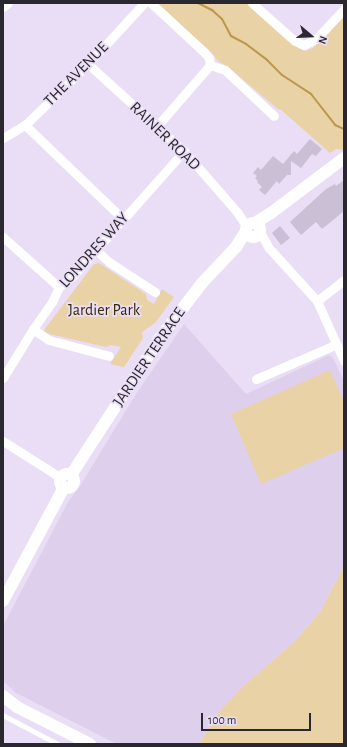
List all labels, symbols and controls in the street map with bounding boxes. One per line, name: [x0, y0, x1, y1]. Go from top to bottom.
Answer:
north arrow: [291, 16, 331, 56]
text: N: [316, 35, 329, 45]
street label: THE AVENUE: [40, 38, 112, 110]
street label: RAINER ROAD: [126, 98, 204, 174]
street label: LONDRES WAY: [55, 208, 133, 292]
park label: Jardier Park: [68, 300, 140, 320]
street label: JARDIER TERRACE: [109, 304, 189, 410]
scale bar: [203, 705, 313, 731]
text: 100 m: [208, 714, 236, 726]

